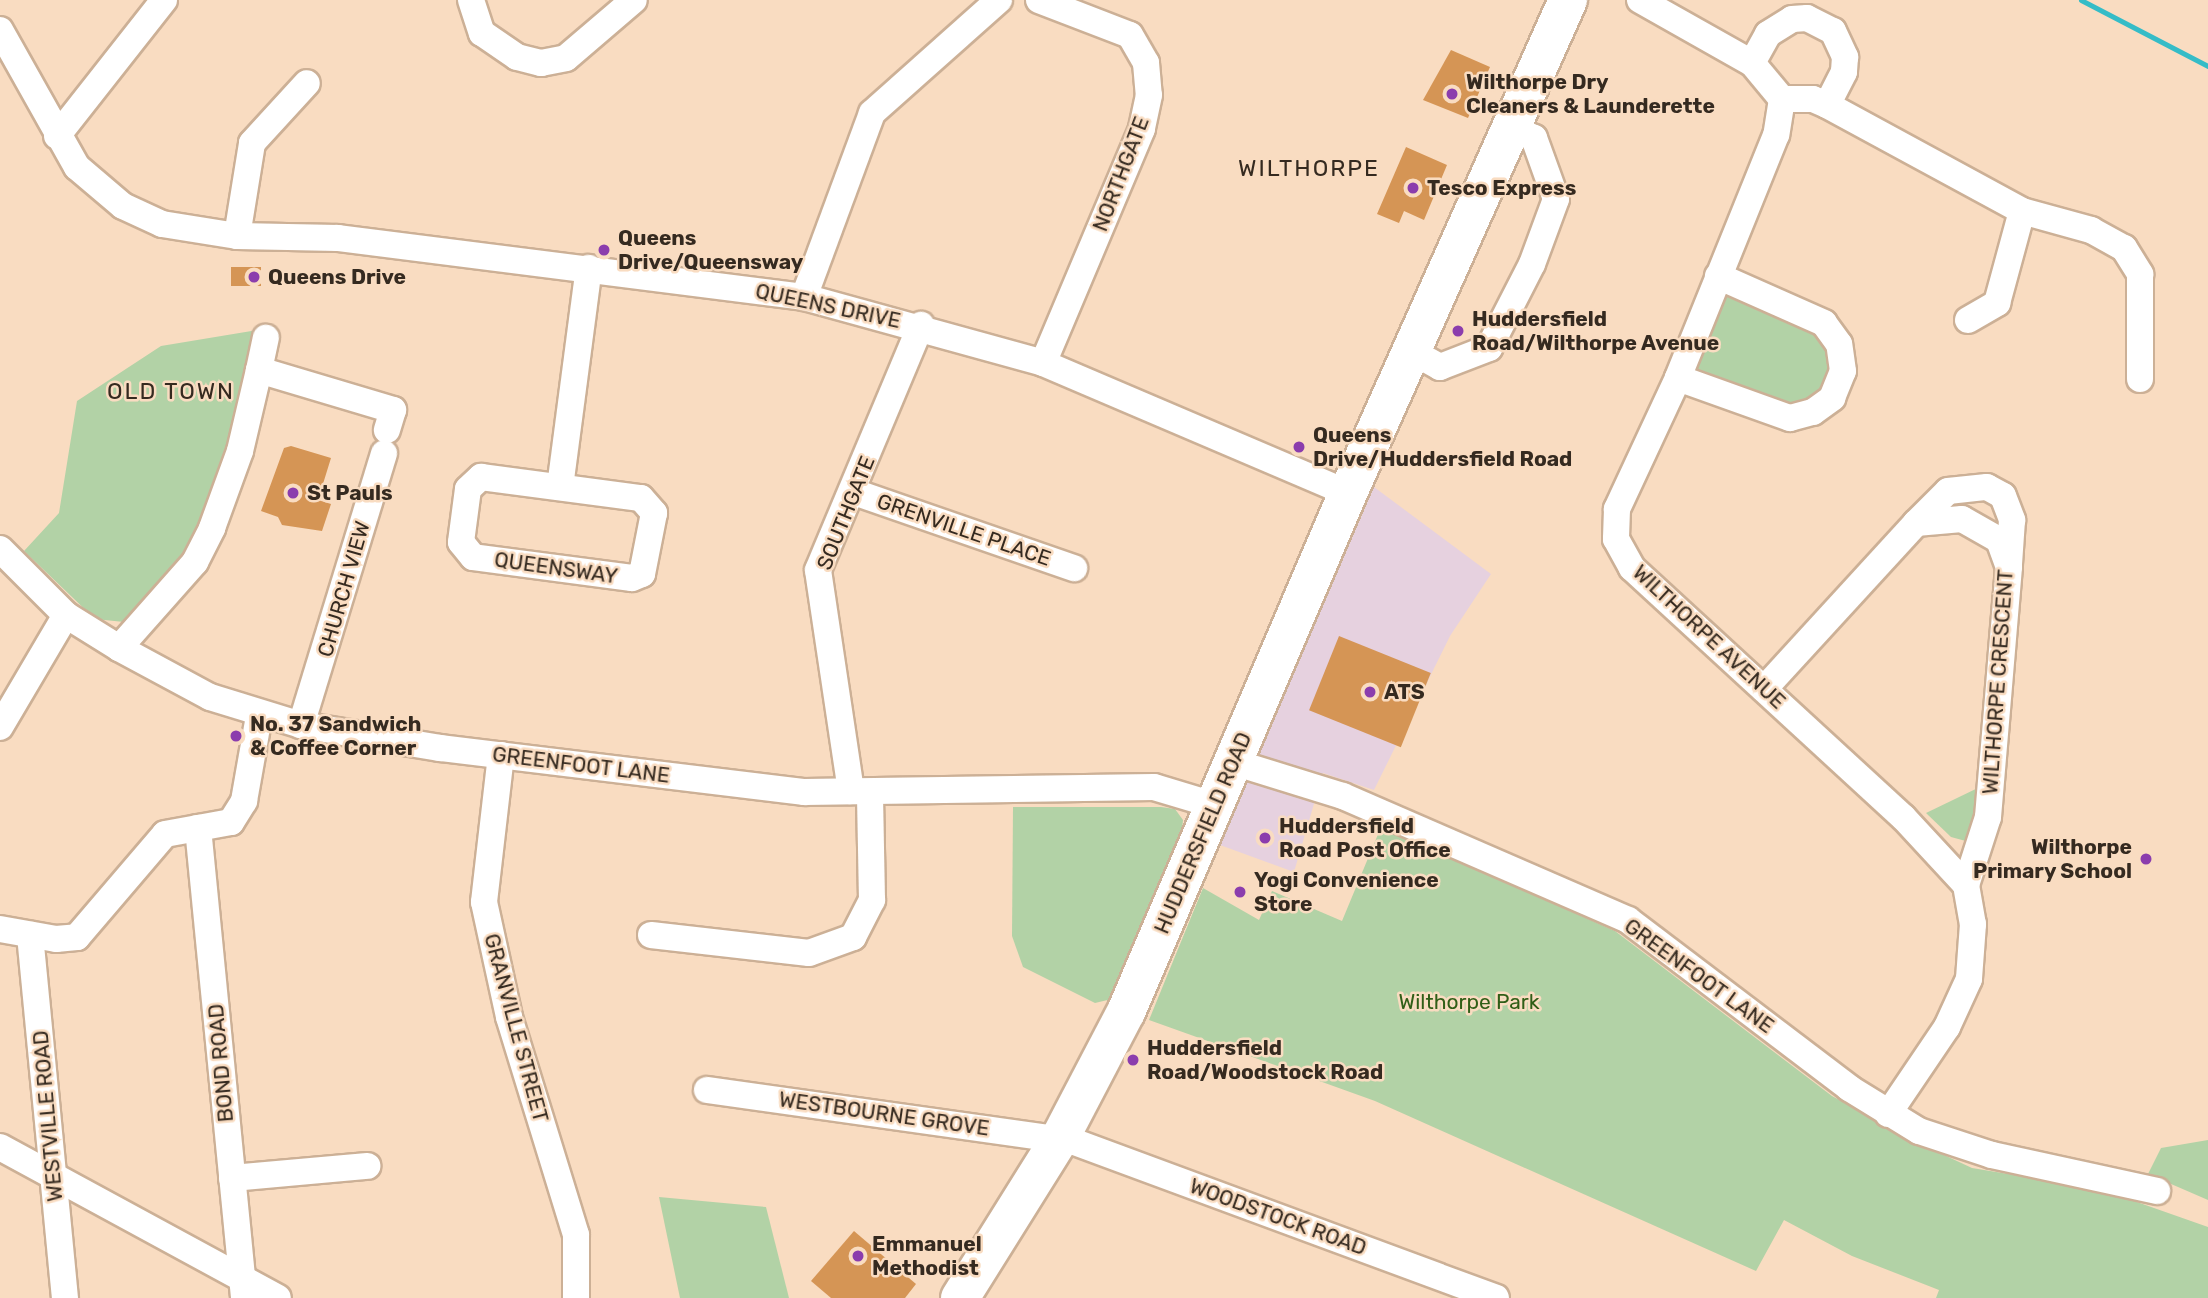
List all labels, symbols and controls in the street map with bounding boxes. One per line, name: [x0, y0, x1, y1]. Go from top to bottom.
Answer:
place label: Wilthorpe Dry Cleaners & Launderette: [1466, 69, 1715, 119]
marker: Wilthorpe Dry Cleaners & Launderette: [1444, 86, 1460, 102]
street label: NORTHGATE: [1088, 113, 1154, 235]
district label: WILTHORPE: [1239, 154, 1379, 182]
place label: Tesco Express: [1427, 175, 1576, 201]
marker: Tesco Express: [1405, 180, 1421, 196]
place label: Queens Drive/Queensway: [618, 225, 803, 275]
marker: Queens Drive/Queensway: [596, 242, 612, 258]
place label: Queens Drive: [268, 264, 406, 290]
marker: Queens Drive: [246, 269, 262, 285]
street label: QUEENS DRIVE: [753, 278, 903, 334]
place label: Huddersfield Road/Wilthorpe Avenue: [1472, 306, 1720, 356]
marker: Huddersfield Road/Wilthorpe Avenue: [1450, 323, 1466, 339]
district label: OLD TOWN: [108, 377, 234, 405]
place label: Queens Drive/Huddersfield Road: [1313, 422, 1572, 472]
marker: Queens Drive/Huddersfield Road: [1291, 439, 1307, 455]
street label: SOUTHGATE: [812, 452, 880, 574]
place label: St Pauls: [307, 480, 393, 506]
marker: St Pauls: [285, 485, 301, 501]
street label: GRENVILLE PLACE: [874, 488, 1054, 572]
street label: CHURCH VIEW: [313, 518, 375, 660]
street label: QUEENSWAY: [493, 547, 619, 589]
street label: WILTHORPE AVENUE: [1627, 560, 1791, 714]
street label: WILTHORPE CRESCENT: [1978, 569, 2018, 795]
place label: ATS: [1384, 679, 1425, 705]
marker: ATS: [1362, 684, 1378, 700]
place label: No. 37 Sandwich & Coffee Corner: [250, 711, 421, 761]
marker: No. 37 Sandwich & Coffee Corner: [228, 728, 244, 744]
street label: HUDDERSFIELD ROAD: [1149, 728, 1257, 938]
street label: GREENFOOT LANE: [491, 742, 671, 788]
place label: Huddersfield Road Post Office: [1279, 813, 1451, 863]
marker: Huddersfield Road Post Office: [1257, 830, 1273, 846]
place label: Wilthorpe Primary School: [1972, 834, 2132, 884]
marker: Wilthorpe Primary School: [2138, 851, 2154, 867]
place label: Yogi Convenience Store: [1254, 867, 1439, 917]
marker: Yogi Convenience Store: [1232, 884, 1248, 900]
street label: GREENFOOT LANE: [1619, 913, 1779, 1039]
street label: GRANVILLE STREET: [479, 931, 553, 1125]
park label: Wilthorpe Park: [1398, 989, 1540, 1015]
street label: BOND ROAD: [203, 1003, 239, 1123]
street label: WESTVILLE ROAD: [28, 1029, 68, 1203]
place label: Huddersfield Road/Woodstock Road: [1147, 1035, 1383, 1085]
marker: Huddersfield Road/Woodstock Road: [1125, 1052, 1141, 1068]
street label: WESTBOURNE GROVE: [777, 1087, 991, 1141]
street label: WOODSTOCK ROAD: [1186, 1173, 1370, 1261]
place label: Emmanuel Methodist: [872, 1231, 982, 1281]
marker: Emmanuel Methodist: [850, 1248, 866, 1264]

